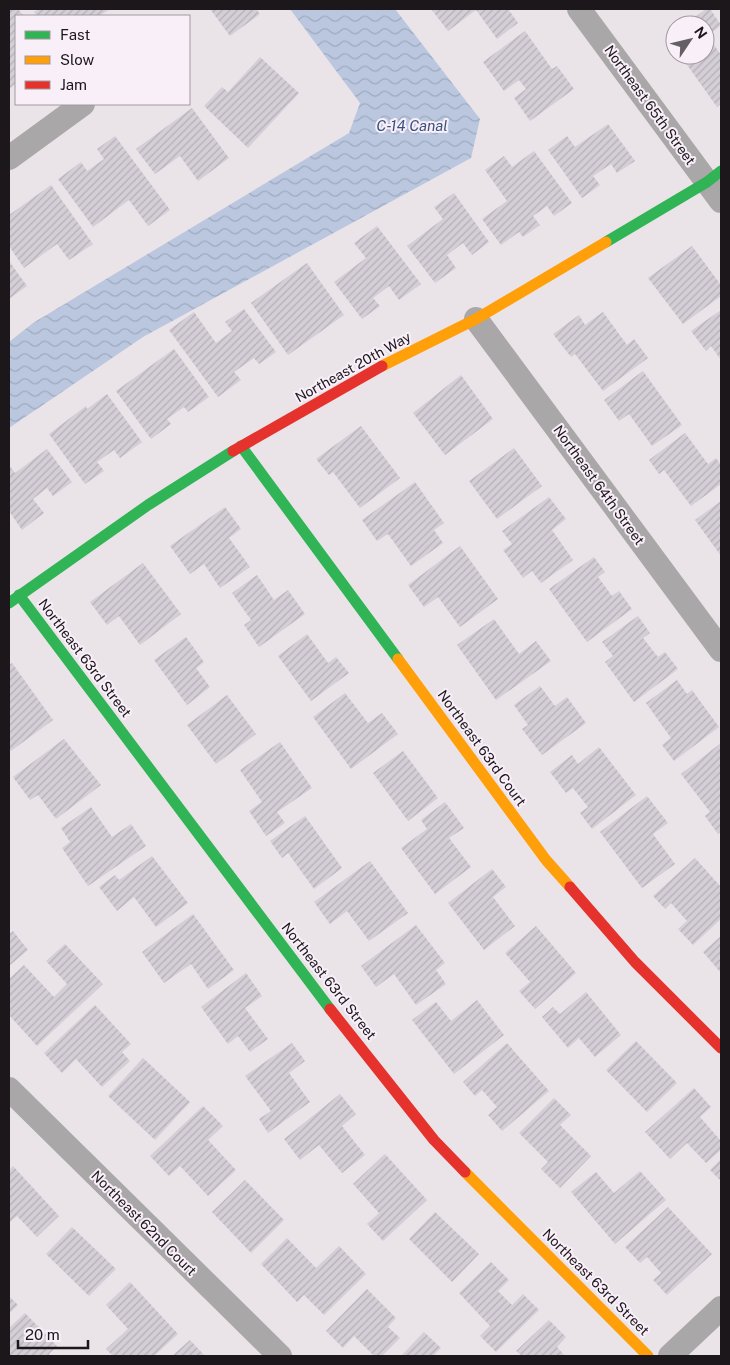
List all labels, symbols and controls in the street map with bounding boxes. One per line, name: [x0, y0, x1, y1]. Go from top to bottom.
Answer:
legend: [15, 15, 190, 105]
north arrow: [665, 15, 715, 65]
text: N: [691, 23, 710, 42]
text: Fast: [60, 26, 90, 43]
street label: Northeast 65th Street: [601, 42, 699, 168]
text: Slow: [60, 51, 95, 68]
text: Jam: [60, 76, 87, 93]
water label: C-14 Canal: [376, 117, 448, 134]
street label: Northeast 20th Way: [292, 328, 414, 405]
street label: Northeast 64th Street: [550, 422, 648, 548]
street label: Northeast 63rd Street: [35, 596, 135, 720]
street label: Northeast 63rd Court: [435, 687, 529, 809]
street label: Northeast 63rd Street: [278, 919, 380, 1043]
street label: Northeast 62nd Court: [88, 1167, 200, 1279]
street label: Northeast 63rd Street: [539, 1225, 653, 1339]
scale bar: [18, 1318, 88, 1350]
text: 20 m: [25, 1326, 60, 1343]

